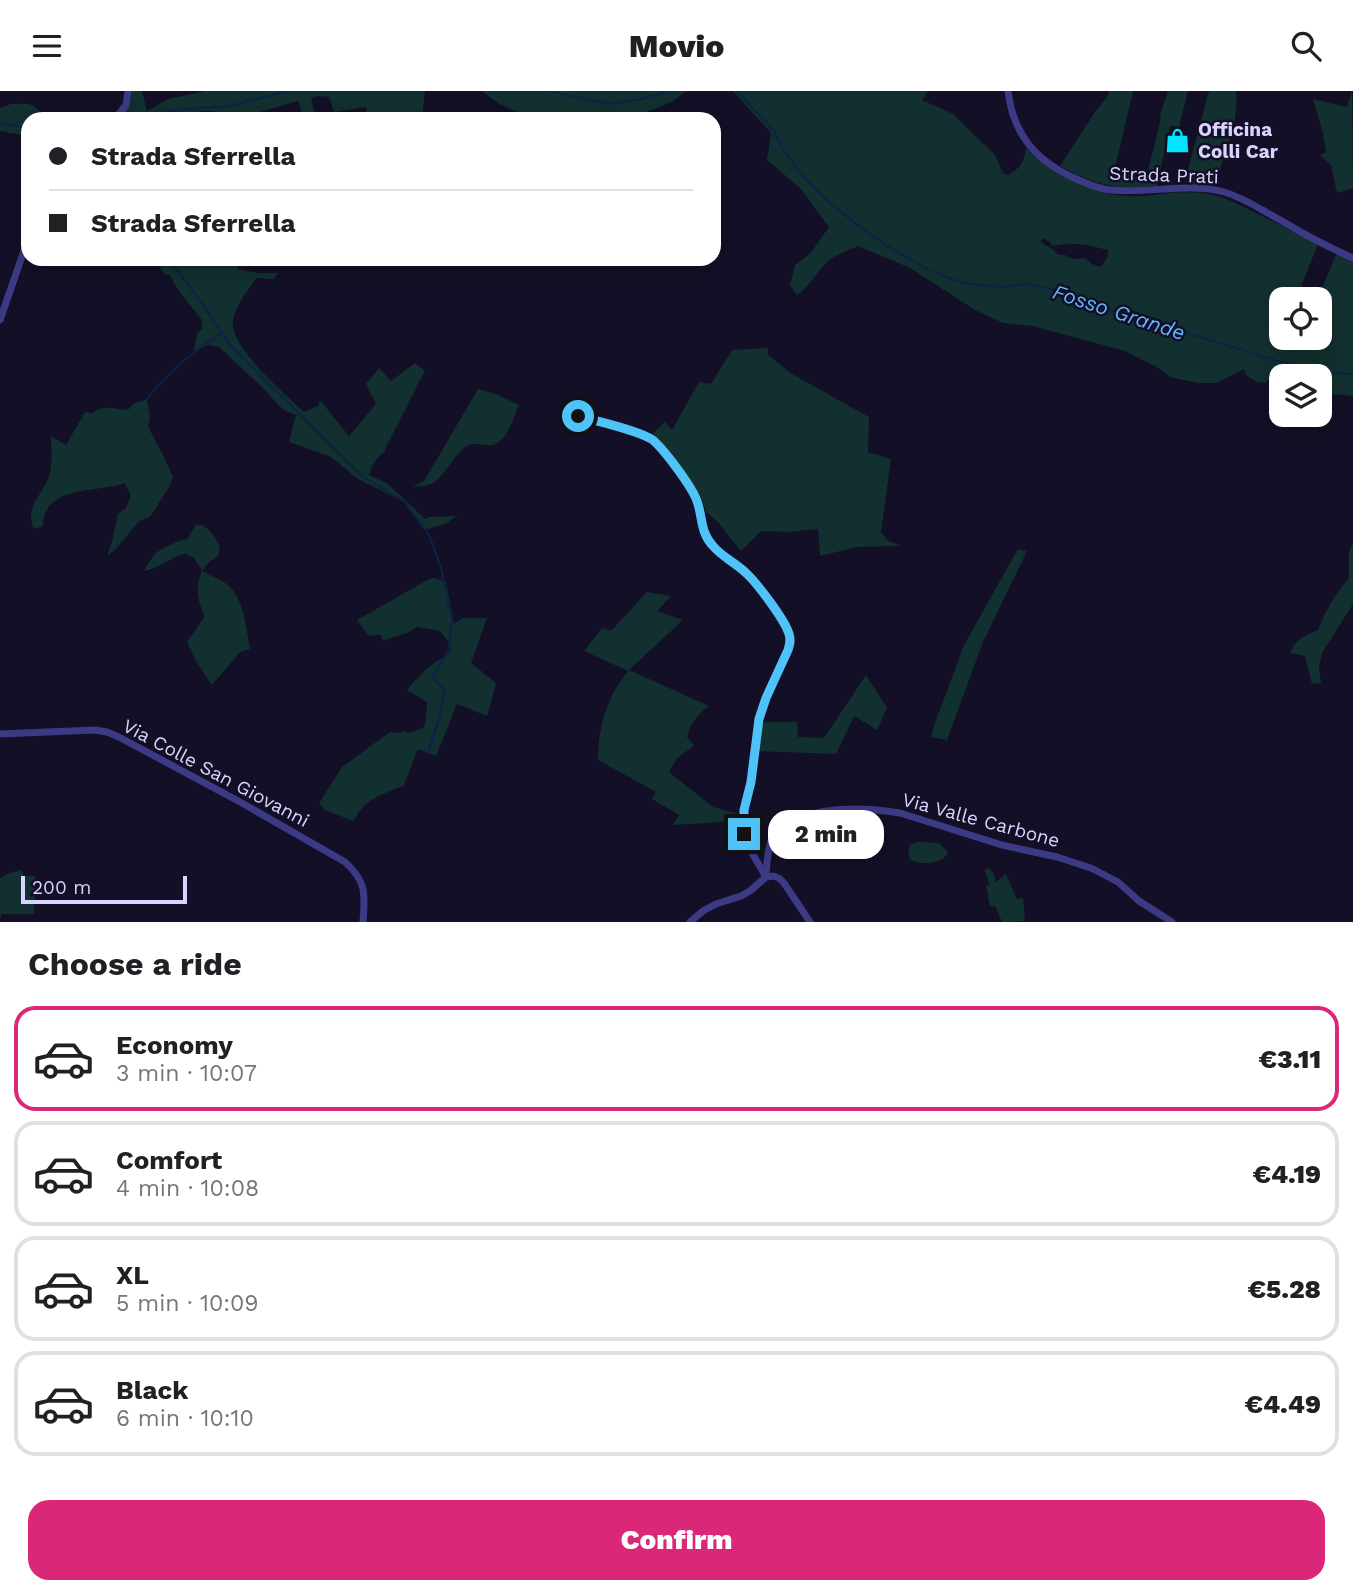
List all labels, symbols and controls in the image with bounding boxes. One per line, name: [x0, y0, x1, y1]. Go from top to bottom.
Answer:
icon: menu: [28, 27, 66, 65]
text: Movio: [629, 27, 724, 65]
icon: search: [1287, 27, 1325, 65]
place label: Officina Colli Car: [1198, 118, 1279, 163]
shop icon: Officina Colli Car: [1164, 126, 1192, 154]
text: Strada Sferrella: [91, 141, 296, 171]
street label: Strada Prati: [1109, 162, 1219, 188]
text: Strada Sferrella: [91, 208, 296, 238]
water label: Fosso Grande: [1050, 279, 1188, 345]
map controls: [1269, 287, 1332, 427]
button: locate: [1269, 287, 1332, 350]
button: layers: [1269, 364, 1332, 427]
route start: [562, 400, 594, 432]
street label: Via Colle San Giovanni: [119, 714, 313, 832]
street label: Via Valle Carbone: [900, 788, 1062, 852]
callout: 2 min: [768, 809, 884, 859]
route end: [728, 818, 760, 850]
text: 2 min: [795, 821, 857, 848]
scale bar: [21, 873, 187, 905]
text: 200 m: [32, 876, 91, 899]
text: Choose a ride: [28, 945, 242, 983]
icon: car: [32, 1027, 95, 1090]
text: Economy: [116, 1030, 233, 1060]
text: €3.11: [1259, 1044, 1321, 1074]
text: 3 min · 10:07: [116, 1060, 257, 1087]
icon: car: [32, 1142, 95, 1205]
text: Comfort: [116, 1145, 222, 1175]
text: €4.19: [1253, 1159, 1321, 1189]
text: 4 min · 10:08: [116, 1175, 259, 1202]
icon: car: [32, 1257, 95, 1320]
text: XL: [116, 1260, 149, 1290]
text: €5.28: [1248, 1274, 1321, 1304]
text: 5 min · 10:09: [116, 1290, 259, 1317]
icon: car: [32, 1372, 95, 1435]
text: Black: [116, 1375, 188, 1405]
text: €4.49: [1245, 1389, 1321, 1419]
text: 6 min · 10:10: [116, 1405, 254, 1432]
button: Confirm: [28, 1500, 1325, 1580]

